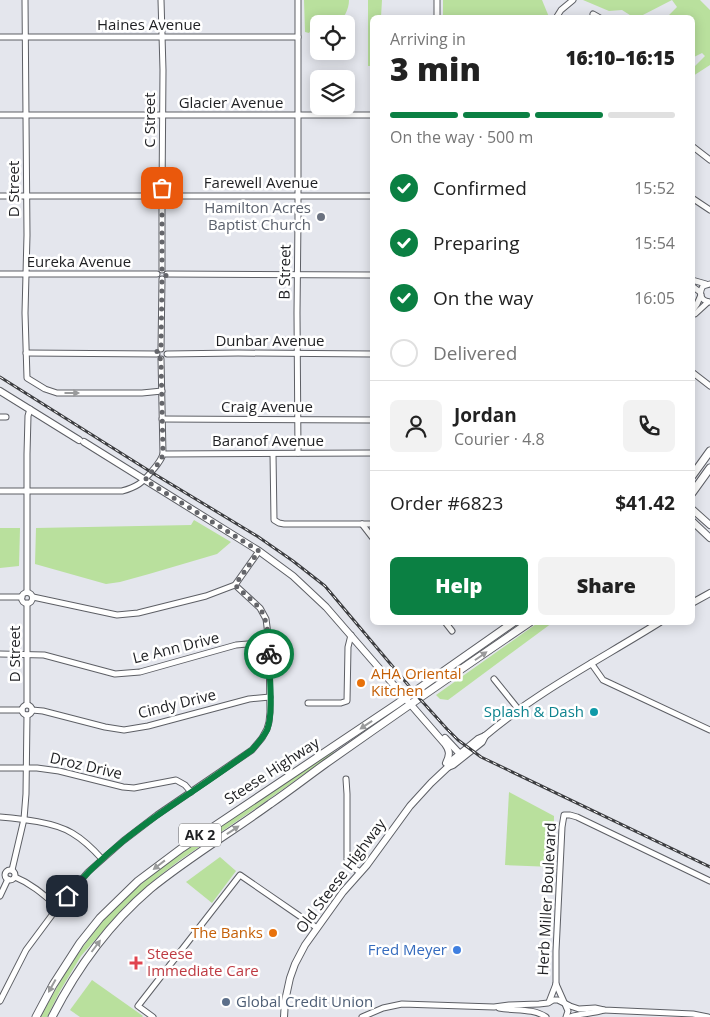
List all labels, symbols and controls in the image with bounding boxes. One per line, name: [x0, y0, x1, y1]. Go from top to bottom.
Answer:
street label: Haines Avenue: [97, 14, 201, 34]
map controls: [310, 15, 355, 115]
button: locate: [310, 15, 355, 60]
text: Arriving in: [390, 28, 466, 50]
text: 16:10–16:15: [565, 45, 675, 71]
text: 3 min: [390, 47, 481, 90]
button: layers: [310, 70, 355, 115]
street label: C Street: [139, 92, 159, 148]
street label: Glacier Avenue: [179, 92, 283, 112]
text: On the way · 500 m: [390, 126, 533, 148]
street label: D Street: [3, 161, 23, 217]
pin: [141, 167, 183, 209]
street label: Farewell Avenue: [204, 172, 318, 192]
icon: bag: [148, 174, 176, 202]
icon: check: [390, 174, 418, 202]
text: Confirmed: [433, 175, 527, 201]
text: 15:52: [634, 177, 675, 199]
place label: Hamilton Acres Baptist Church: [204, 197, 311, 234]
marker: Hamilton Acres Baptist Church: [315, 211, 327, 223]
icon: check: [390, 229, 418, 257]
text: Preparing: [433, 230, 520, 256]
text: 15:54: [634, 232, 675, 254]
street label: B Street: [274, 244, 294, 300]
street label: Eureka Avenue: [27, 251, 131, 271]
icon: check: [390, 284, 418, 312]
text: On the way: [433, 285, 533, 311]
text: 16:05: [634, 287, 675, 309]
street label: Dunbar Avenue: [215, 330, 325, 350]
text: Delivered: [433, 340, 517, 366]
one-way arrow: [64, 389, 80, 397]
street label: Craig Avenue: [221, 396, 313, 416]
button: person: [390, 400, 442, 452]
button: phone: [623, 400, 675, 452]
text: Jordan: [454, 402, 517, 428]
text: Courier · 4.8: [454, 428, 545, 450]
street label: Baranof Avenue: [212, 430, 324, 450]
text: Order #6823: [390, 490, 503, 516]
text: $41.42: [615, 490, 675, 516]
button: Help: [390, 557, 528, 615]
button: Share: [538, 557, 675, 615]
street label: D Street: [4, 626, 24, 682]
street label: Le Ann Drive: [130, 627, 221, 667]
courier: [244, 629, 294, 679]
icon: bike: [255, 640, 283, 668]
one-way arrow: [474, 651, 487, 661]
place label: AHA Oriental Kitchen: [371, 663, 462, 700]
marker: AHA Oriental Kitchen: [355, 677, 367, 689]
street label: Cindy Drive: [136, 684, 218, 722]
place label: Splash & Dash: [484, 701, 584, 721]
marker: Splash & Dash: [588, 706, 600, 718]
one-way arrow: [359, 720, 372, 730]
street label: Steese Highway: [220, 732, 323, 808]
street label: Droz Drive: [48, 747, 124, 783]
street label: Old Steese Highway: [291, 814, 390, 937]
street label: Herb Miller Boulevard: [532, 822, 560, 976]
road number: AK 2: [179, 824, 221, 846]
one-way arrow: [226, 825, 239, 835]
one-way arrow: [152, 860, 166, 870]
pin: [46, 875, 88, 917]
icon: home: [53, 882, 81, 910]
place label: The Banks: [191, 922, 263, 942]
marker: The Banks: [267, 927, 279, 939]
one-way arrow: [91, 939, 101, 953]
place label: Fred Meyer: [368, 939, 447, 959]
place label: Steese Immediate Care: [147, 943, 259, 980]
marker: Fred Meyer: [451, 944, 463, 956]
marker: Steese Immediate Care: [129, 956, 143, 970]
one-way arrow: [48, 980, 57, 993]
place label: Global Credit Union: [236, 991, 373, 1011]
marker: Global Credit Union: [220, 996, 232, 1008]

